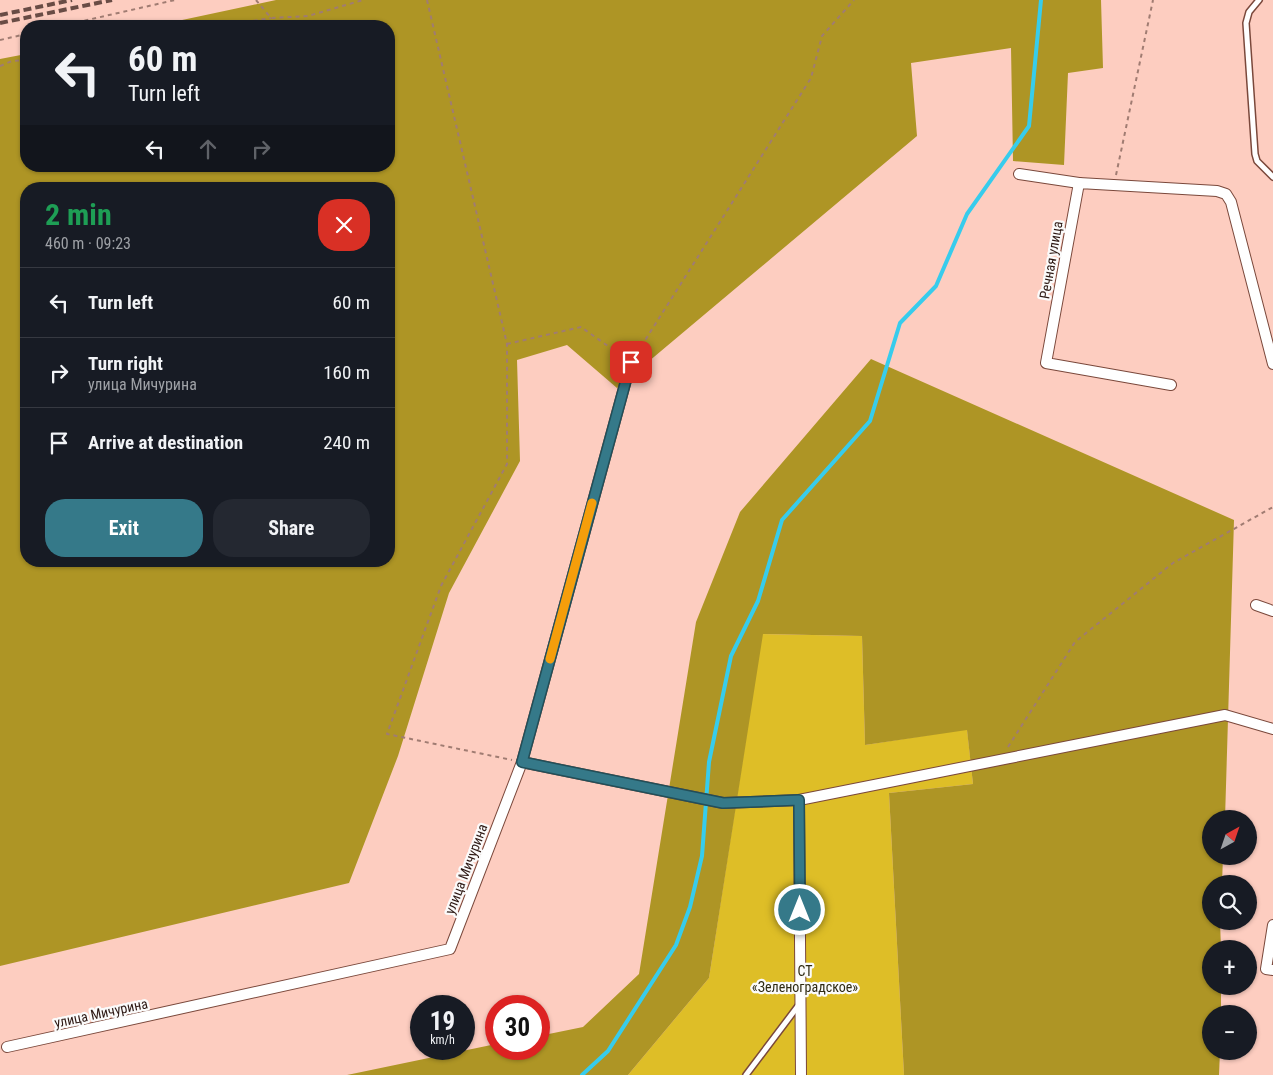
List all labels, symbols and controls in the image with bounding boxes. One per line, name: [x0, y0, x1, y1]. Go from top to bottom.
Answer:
text: 60 m: [128, 39, 197, 80]
icon: left: [45, 40, 110, 105]
text: Turn left: [128, 81, 200, 106]
icon: left: [141, 135, 169, 163]
icon: ahead: [194, 135, 222, 163]
icon: right: [247, 135, 275, 163]
text: 2 min: [45, 197, 112, 232]
button: close: [318, 199, 370, 251]
street label: Речная улица: [1036, 220, 1066, 300]
text: 460 m · 09:23: [45, 234, 131, 253]
icon: left: [45, 289, 73, 317]
text: Turn left: [88, 291, 153, 314]
text: 60 m: [333, 291, 370, 314]
pin: [610, 341, 652, 383]
icon: arrive: [617, 348, 645, 376]
text: Turn right: [88, 352, 163, 375]
icon: right: [45, 359, 73, 387]
text: 160 m: [323, 361, 370, 384]
text: улица Мичурина: [88, 375, 197, 394]
icon: arrive: [45, 429, 73, 457]
text: Arrive at destination: [88, 431, 243, 454]
text: 240 m: [323, 431, 370, 454]
button: Exit: [45, 499, 203, 557]
button: Share: [213, 499, 370, 557]
north arrow: [1202, 810, 1258, 865]
map controls: [1202, 810, 1257, 1060]
street label: улица Мичурина: [441, 822, 491, 916]
button: search: [1202, 875, 1257, 930]
position arrow: [773, 883, 825, 935]
button: +: [1202, 940, 1257, 995]
park label: СТ «Зеленоградское»: [752, 963, 858, 995]
street label: улица Мичурина: [53, 995, 149, 1031]
speed limit sign: 30: [485, 995, 550, 1060]
button: −: [1202, 1005, 1257, 1060]
text: 19: [430, 1007, 455, 1036]
text: km/h: [430, 1033, 455, 1047]

